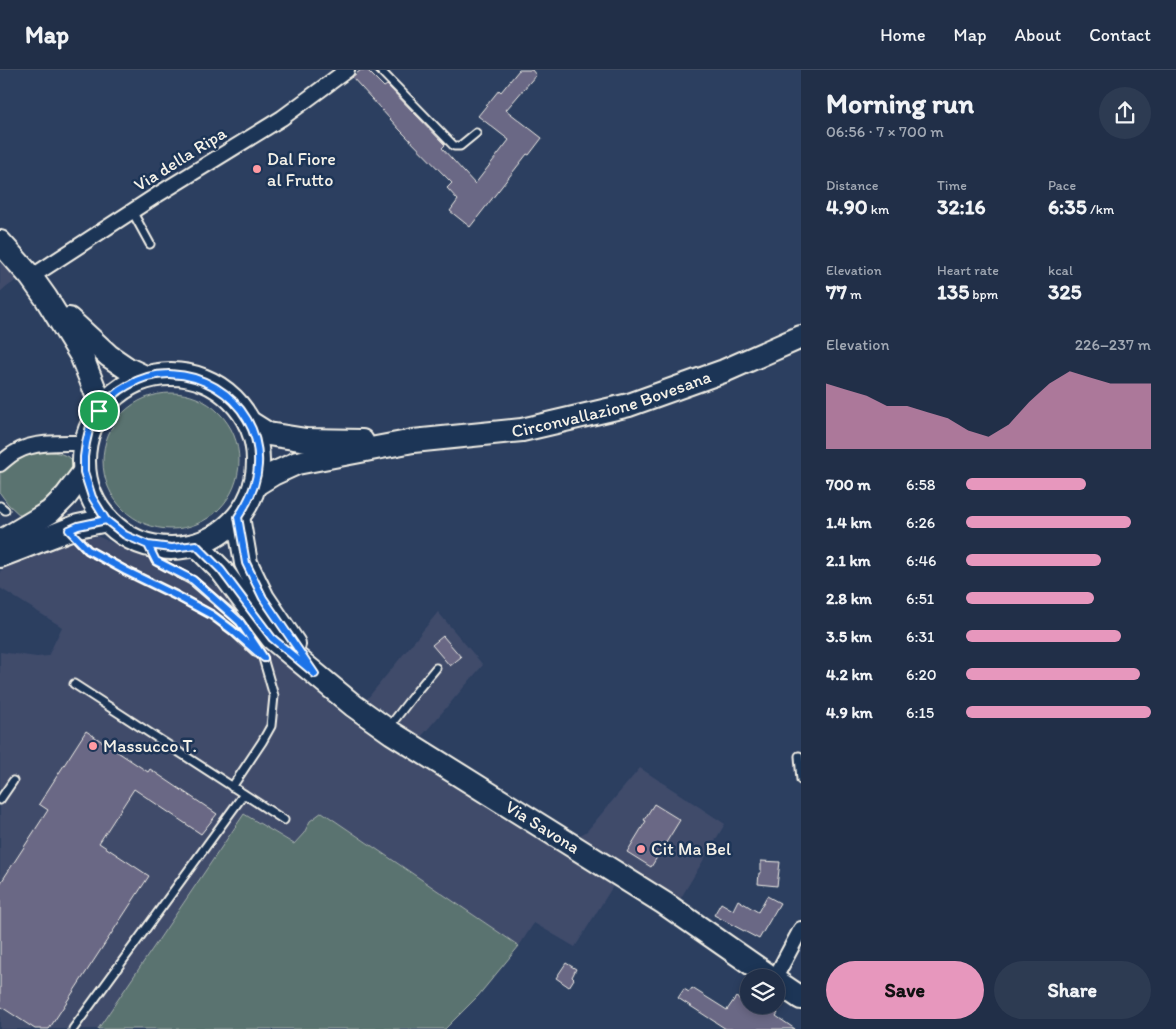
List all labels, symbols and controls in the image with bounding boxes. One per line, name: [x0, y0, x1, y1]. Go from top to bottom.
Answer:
text: Map: [25, 20, 69, 49]
text: Home: [880, 24, 926, 46]
text: Map: [954, 24, 987, 46]
text: About: [1015, 24, 1061, 46]
text: Contact: [1089, 24, 1151, 46]
text: Morning run: [826, 86, 974, 120]
button: share: [1099, 87, 1151, 139]
street label: Via della Ripa: [130, 122, 231, 196]
text: 06:56 · 7 × 700 m: [826, 122, 944, 141]
place label: Dal Fiore al Frutto: [267, 148, 336, 191]
marker: Dal Fiore al Frutto: [251, 163, 263, 175]
text: Distance: [826, 177, 878, 194]
text: Time: [937, 177, 967, 194]
text: Pace: [1048, 177, 1076, 194]
text: 4.90: [826, 194, 868, 219]
text: 32:16: [937, 194, 986, 219]
text: 6:35: [1048, 194, 1087, 219]
text: km: [868, 201, 889, 218]
text: /km: [1087, 201, 1114, 218]
text: Elevation: [826, 262, 882, 279]
text: Heart rate: [937, 262, 999, 279]
text: kcal: [1048, 262, 1073, 279]
text: 77: [826, 279, 847, 304]
text: 135: [937, 279, 969, 304]
text: 325: [1048, 279, 1082, 304]
text: m: [847, 286, 862, 303]
text: bpm: [969, 286, 998, 303]
text: Elevation: [826, 335, 890, 354]
text: 226–237 m: [1075, 335, 1151, 354]
street label: Circonvallazione Bovesana: [511, 366, 714, 442]
pin: [78, 390, 120, 432]
icon: arrive: [85, 397, 113, 425]
text: 700 m: [826, 475, 871, 494]
text: 6:58: [906, 475, 936, 494]
text: 1.4 km: [826, 513, 872, 532]
text: 6:26: [906, 513, 935, 532]
text: 2.1 km: [826, 551, 871, 570]
text: 6:46: [906, 551, 936, 570]
text: 2.8 km: [826, 589, 872, 608]
text: 6:51: [906, 589, 934, 608]
text: 3.5 km: [826, 627, 872, 646]
text: 6:31: [906, 627, 935, 646]
text: 4.2 km: [826, 665, 873, 684]
text: 6:20: [906, 665, 937, 684]
text: 4.9 km: [826, 703, 873, 722]
text: 6:15: [906, 703, 934, 722]
place label: Massucco T.: [103, 735, 197, 757]
marker: Massucco T.: [87, 740, 99, 752]
street label: Via Savona: [501, 796, 584, 859]
place label: Cit Ma Bel: [651, 838, 731, 860]
marker: Cit Ma Bel: [635, 843, 647, 855]
button: Save: [826, 961, 984, 1019]
button: Share: [994, 961, 1151, 1019]
map controls: [740, 969, 785, 1014]
button: layers: [740, 969, 785, 1014]

